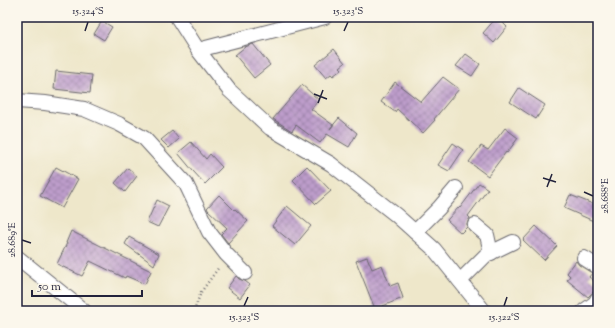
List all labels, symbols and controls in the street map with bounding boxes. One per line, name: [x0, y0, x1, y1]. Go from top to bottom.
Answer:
text: 15.324°S: [72, 4, 104, 19]
text: 15.323°S: [333, 4, 363, 19]
text: 28.688°E: [598, 178, 613, 214]
text: 28.689°E: [5, 222, 20, 258]
scale bar: [32, 272, 142, 298]
text: 50 m: [37, 278, 61, 296]
text: 15.323°S: [229, 310, 259, 325]
text: 15.322°S: [488, 310, 520, 325]

